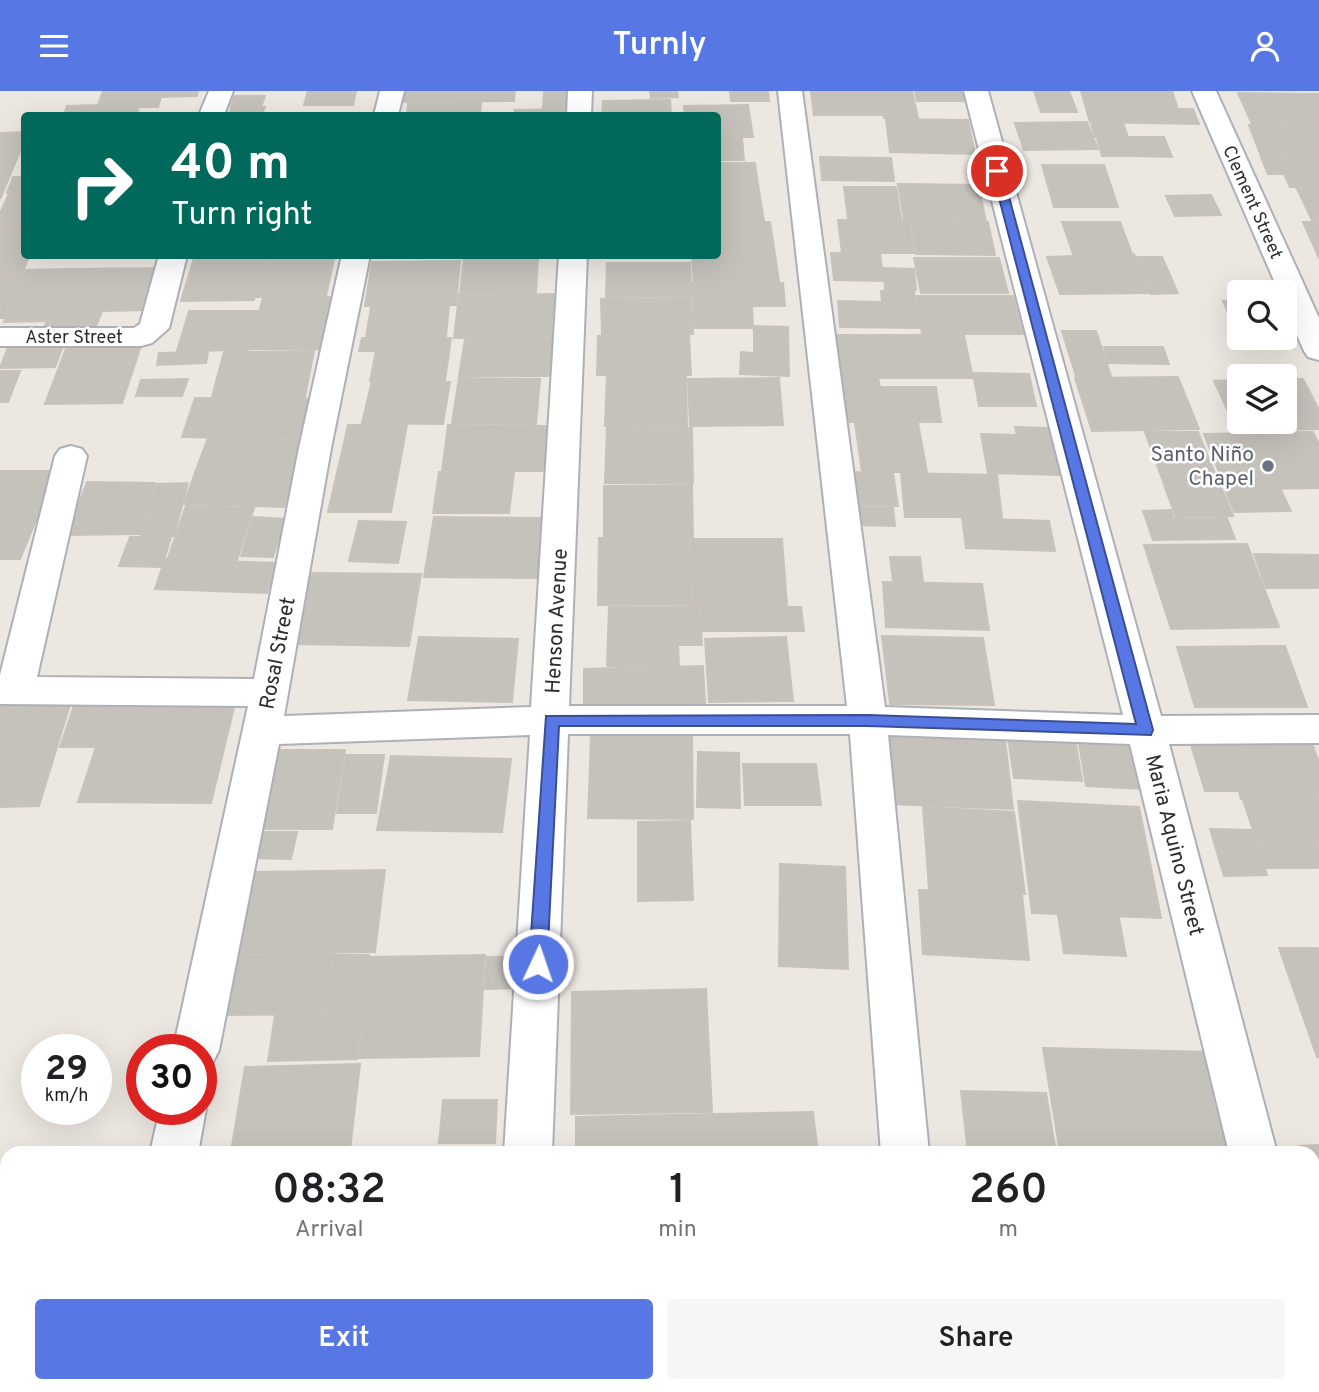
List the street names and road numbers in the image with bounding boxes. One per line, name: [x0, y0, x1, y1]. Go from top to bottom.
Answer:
street label: Clement Street: [1216, 142, 1287, 263]
street label: Aster Street: [25, 327, 123, 350]
street label: Henson Avenue: [540, 548, 575, 694]
street label: Rosal Street: [254, 595, 303, 712]
street label: Maria Aquino Street: [1138, 752, 1209, 939]

